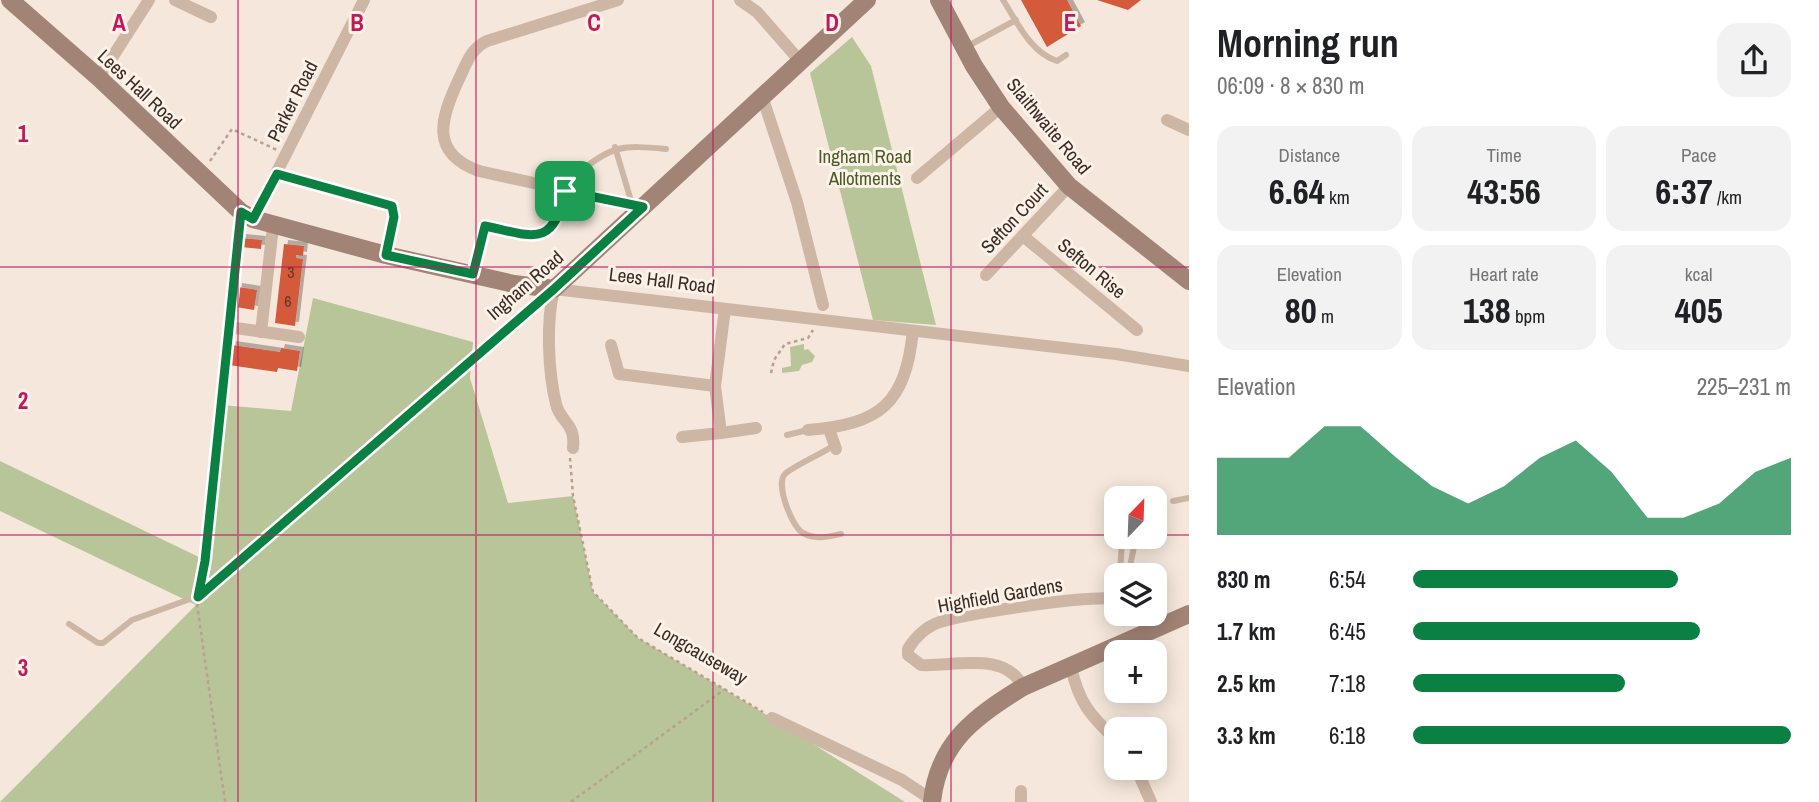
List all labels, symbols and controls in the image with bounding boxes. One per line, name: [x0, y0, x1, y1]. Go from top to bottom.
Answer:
text: A: [112, 7, 126, 38]
text: B: [350, 7, 364, 38]
text: C: [587, 7, 601, 38]
text: D: [825, 7, 839, 38]
text: E: [1064, 7, 1076, 38]
text: Morning run: [1217, 18, 1399, 69]
button: share: [1717, 23, 1791, 97]
street label: Lees Hall Road: [92, 43, 188, 135]
street label: Parker Road: [261, 56, 323, 146]
text: 06:09 · 8 × 830 m: [1217, 70, 1364, 101]
street label: Slaithwaite Road: [1001, 72, 1097, 180]
text: 1: [18, 118, 29, 149]
text: Distance: [1279, 142, 1340, 168]
text: Time: [1486, 142, 1522, 168]
text: Pace: [1681, 142, 1716, 168]
park label: Ingham Road Allotments: [818, 143, 912, 191]
pin: [535, 161, 595, 221]
text: 6.64: [1269, 168, 1325, 215]
text: 43:56: [1467, 168, 1541, 215]
text: 6:37: [1655, 168, 1713, 215]
icon: arrive: [546, 172, 584, 210]
street label: Sefton Court: [975, 177, 1054, 259]
text: km: [1325, 184, 1350, 210]
text: /km: [1713, 184, 1742, 210]
street label: Sefton Rise: [1052, 232, 1132, 304]
street label: Ingham Road: [481, 245, 569, 325]
house number: 3: [287, 261, 295, 283]
street label: Lees Hall Road: [608, 261, 716, 299]
text: Elevation: [1277, 261, 1342, 287]
text: Heart rate: [1469, 261, 1539, 287]
text: kcal: [1685, 261, 1713, 287]
text: 80: [1285, 287, 1317, 334]
text: 138: [1463, 287, 1511, 334]
text: 405: [1675, 287, 1723, 334]
house number: 6: [284, 290, 292, 312]
text: m: [1317, 303, 1334, 329]
text: bpm: [1511, 303, 1545, 329]
text: Elevation: [1217, 371, 1296, 402]
text: 225–231 m: [1697, 371, 1791, 402]
text: 2: [18, 385, 28, 416]
north arrow: [1104, 486, 1167, 550]
map controls: [1104, 486, 1167, 780]
button: layers: [1104, 563, 1167, 626]
text: 830 m: [1217, 564, 1270, 595]
text: 6:54: [1329, 564, 1366, 595]
street label: Highfield Gardens: [935, 571, 1065, 619]
street label: Longcauseway: [649, 616, 753, 690]
text: 1.7 km: [1217, 616, 1276, 647]
text: 6:45: [1329, 616, 1366, 647]
button: +: [1104, 640, 1167, 703]
text: 3: [18, 652, 28, 683]
text: 2.5 km: [1217, 668, 1276, 699]
text: 7:18: [1329, 668, 1366, 699]
button: −: [1104, 717, 1167, 780]
text: 3.3 km: [1217, 720, 1276, 751]
text: 6:18: [1329, 720, 1366, 751]

